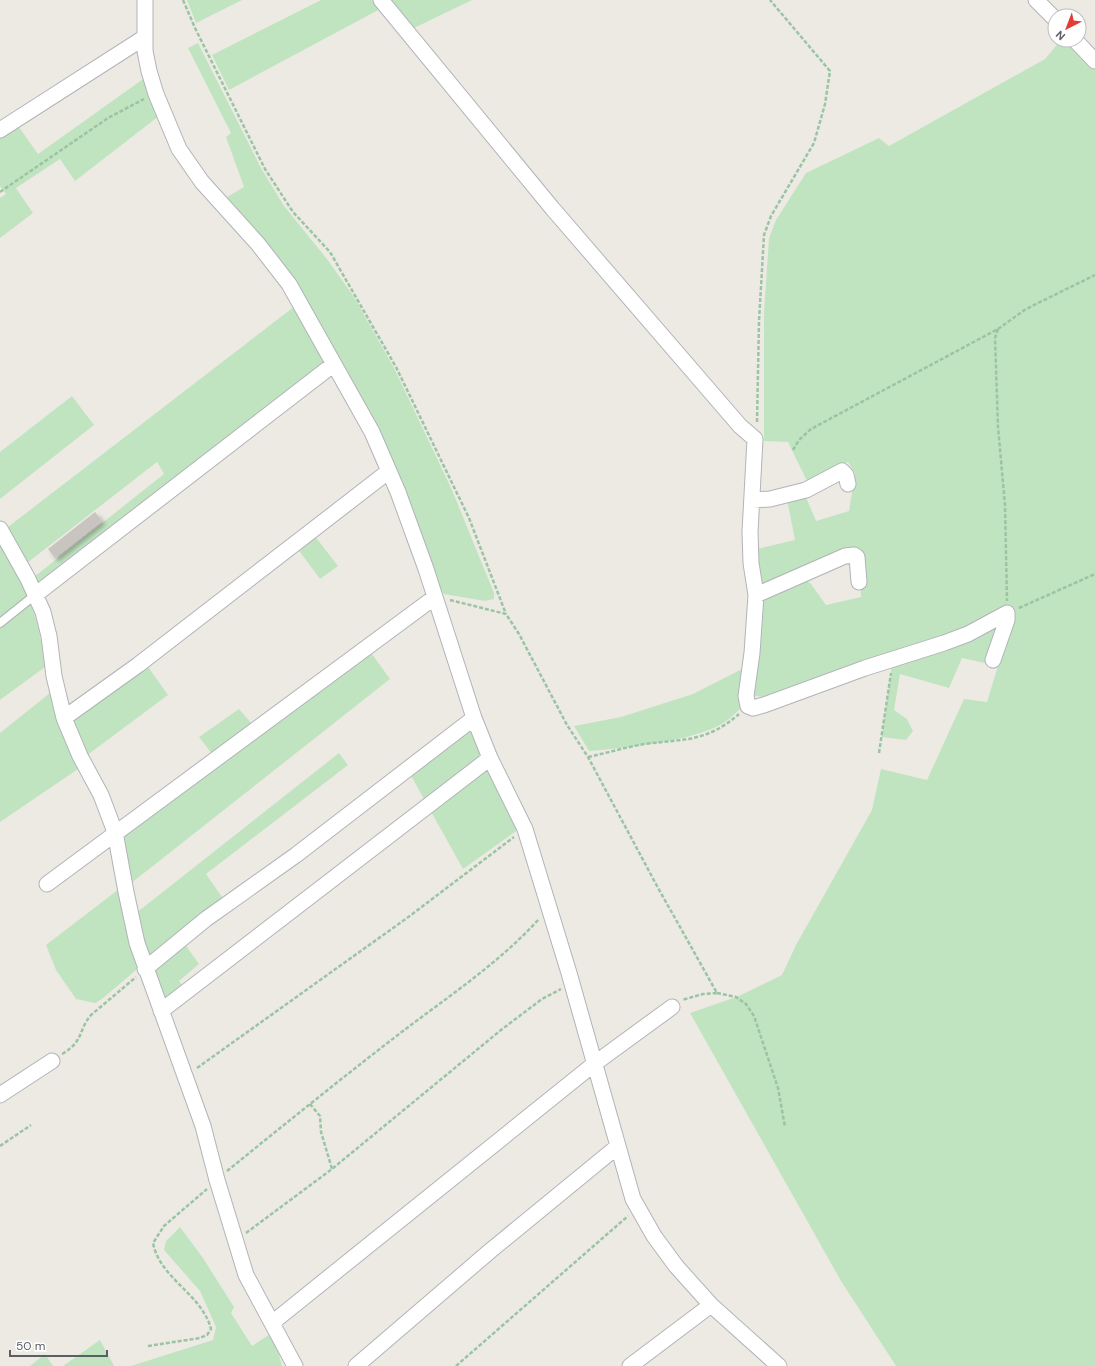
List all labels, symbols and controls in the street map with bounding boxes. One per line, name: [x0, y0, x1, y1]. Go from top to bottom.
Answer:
north arrow: [1047, 8, 1087, 48]
text: N: [1053, 28, 1068, 43]
scale bar: [10, 1332, 107, 1358]
text: 50 m: [16, 1338, 45, 1354]

